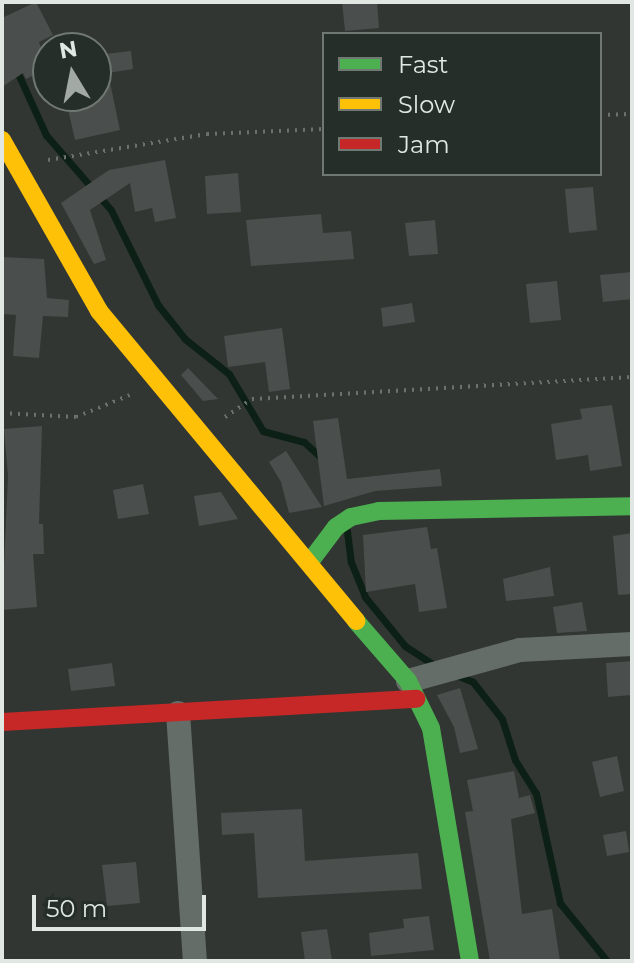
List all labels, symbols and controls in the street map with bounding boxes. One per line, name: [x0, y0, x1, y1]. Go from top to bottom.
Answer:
north arrow: [32, 32, 112, 112]
legend: [322, 32, 602, 176]
text: N: [57, 35, 79, 65]
text: Fast: [398, 50, 448, 79]
text: Slow: [398, 90, 455, 119]
text: Jam: [398, 130, 450, 159]
scale bar: [36, 879, 210, 929]
text: 50 m: [46, 894, 107, 923]

